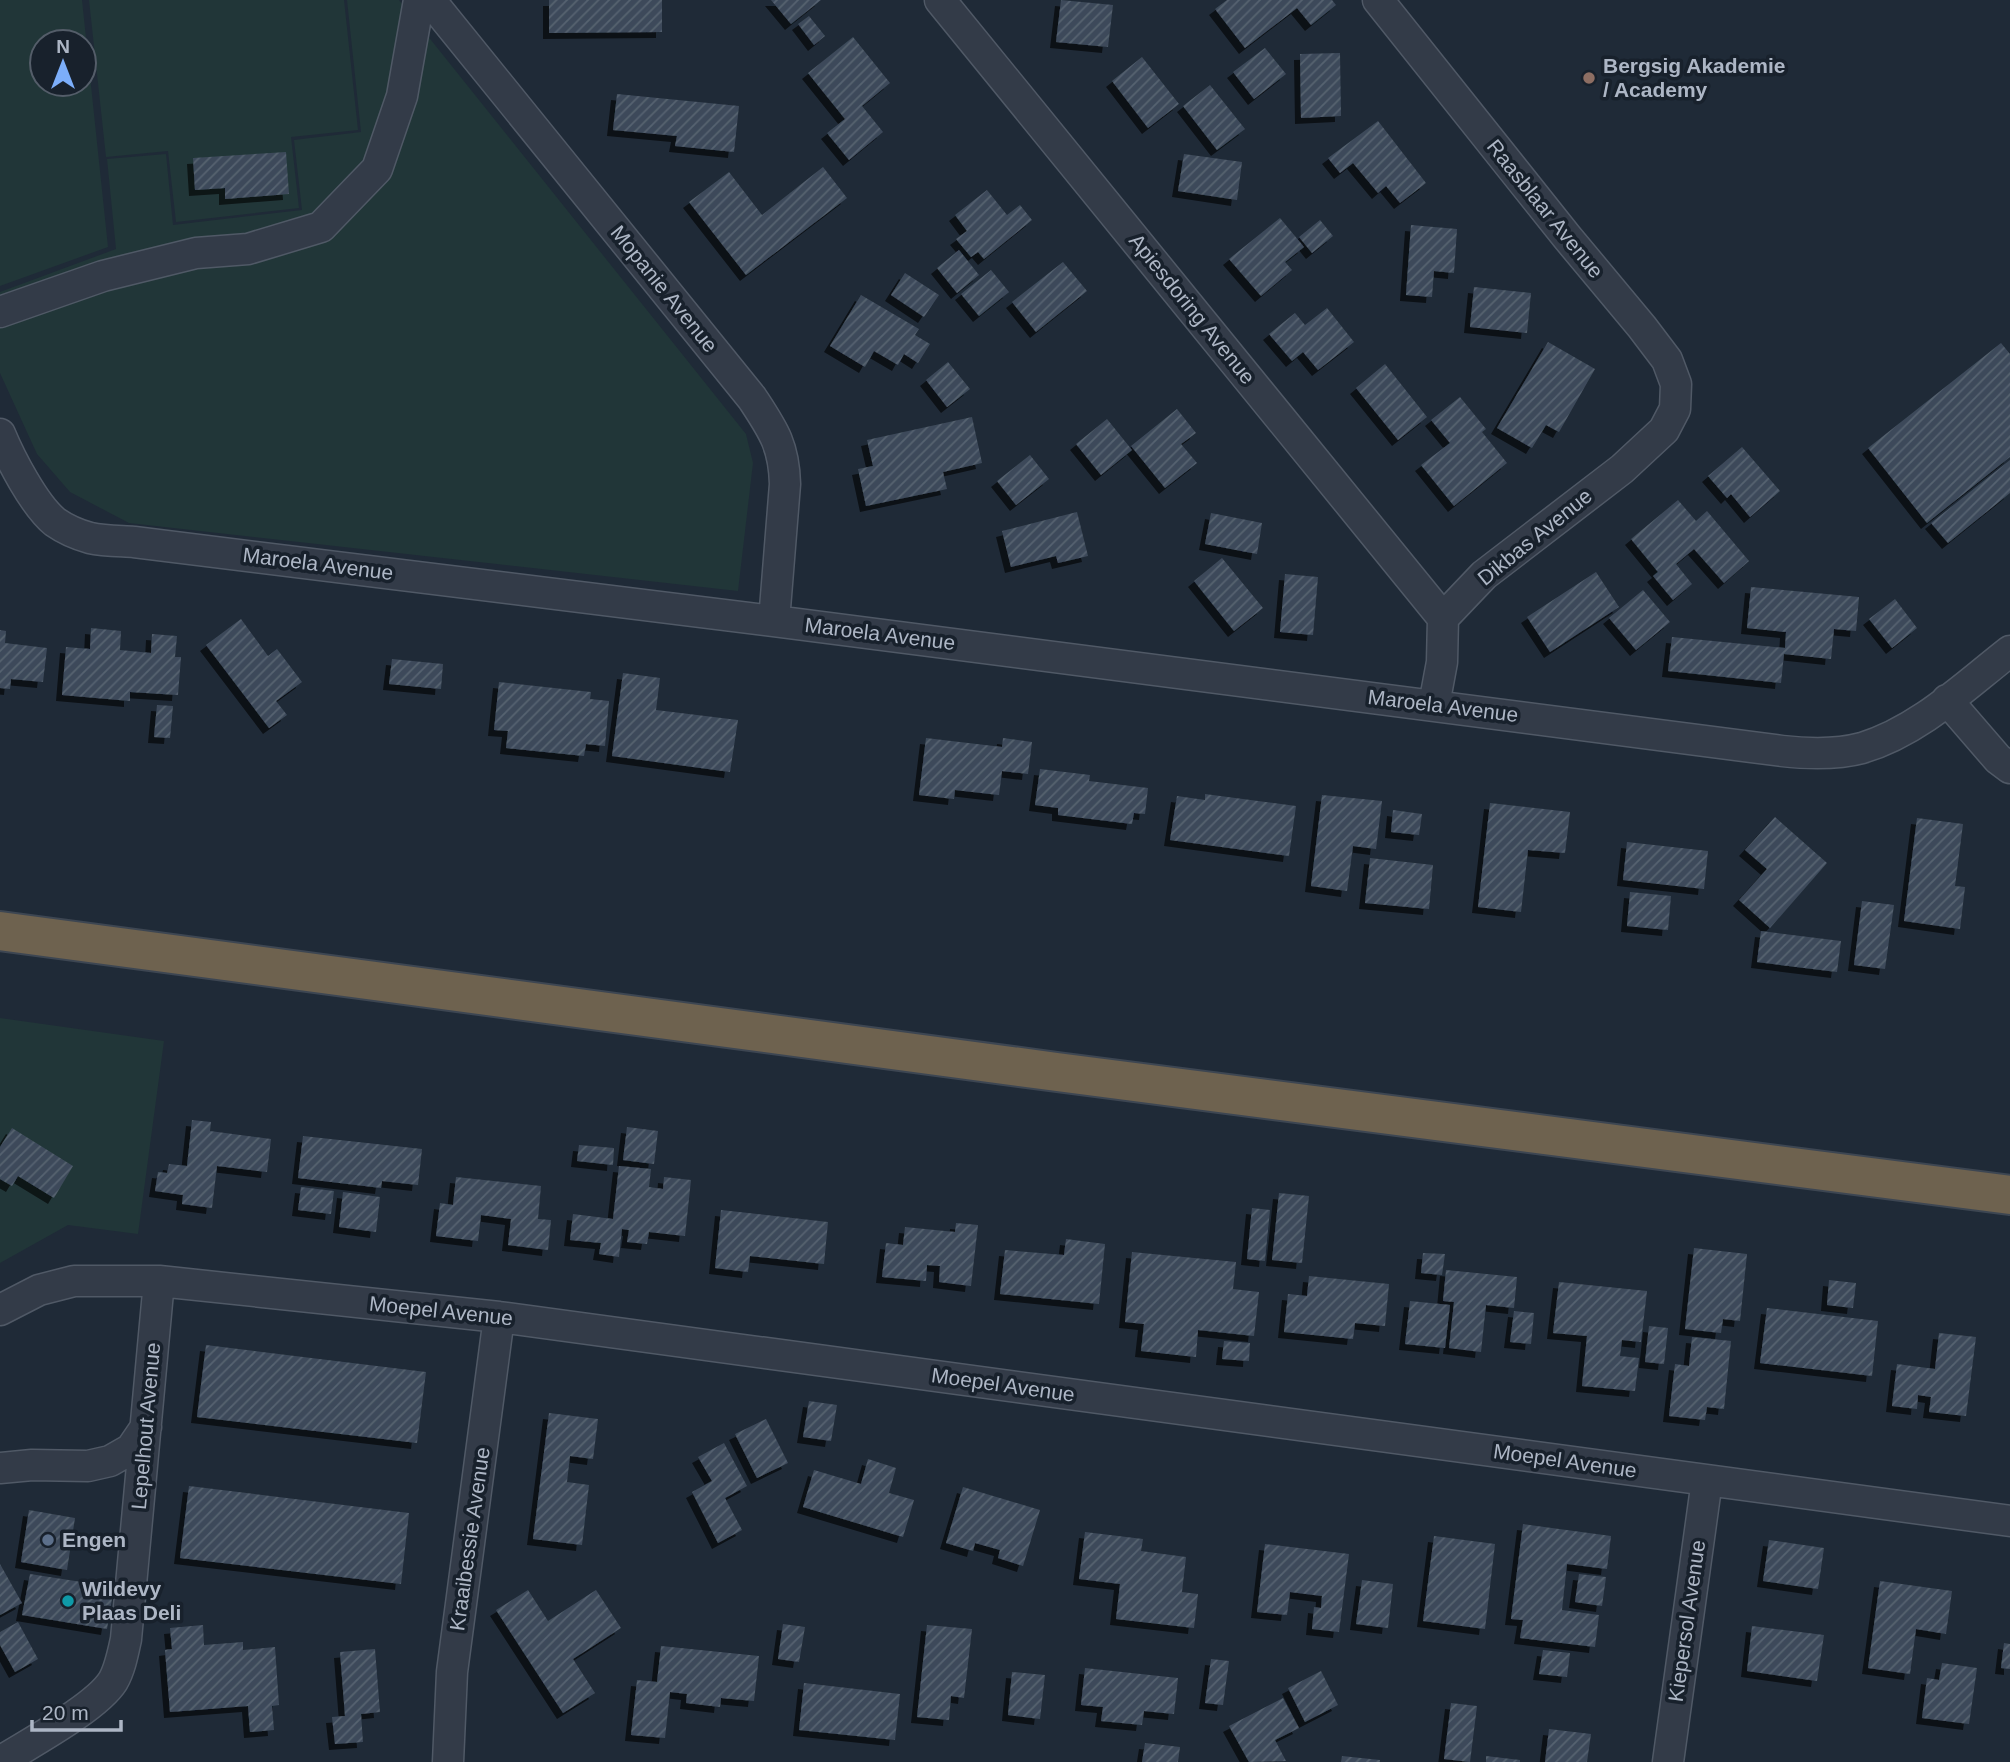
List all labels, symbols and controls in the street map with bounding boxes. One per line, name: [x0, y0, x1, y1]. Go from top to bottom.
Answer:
north arrow: [28, 28, 98, 98]
text: N: [56, 36, 70, 57]
place label: Bergsig Akademie / Academy: [1603, 54, 1785, 101]
marker: Bergsig Akademie / Academy: [1581, 70, 1597, 86]
street label: Raasblaar Avenue: [1483, 135, 1608, 282]
street label: Mopanie Avenue: [606, 221, 722, 357]
street label: Apiesdoring Avenue: [1125, 229, 1260, 388]
street label: Dikbas Avenue: [1473, 484, 1596, 590]
street label: Maroela Avenue: [242, 543, 395, 584]
street label: Maroela Avenue: [804, 613, 957, 654]
street label: Maroela Avenue: [1367, 685, 1520, 726]
street label: Moepel Avenue: [368, 1292, 514, 1329]
street label: Lepelhout Avenue: [127, 1341, 164, 1511]
street label: Moepel Avenue: [930, 1363, 1076, 1406]
street label: Moepel Avenue: [1492, 1439, 1638, 1482]
street label: Kraaibessie Avenue: [445, 1446, 494, 1632]
place label: Engen: [62, 1528, 126, 1551]
marker: Engen: [40, 1532, 56, 1548]
street label: Kiepersol Avenue: [1664, 1539, 1709, 1703]
place label: Wildevy Plaas Deli: [82, 1577, 181, 1624]
marker: Wildevy Plaas Deli: [60, 1593, 76, 1609]
scale bar: [32, 1688, 121, 1732]
text: 20 m: [42, 1701, 89, 1724]

